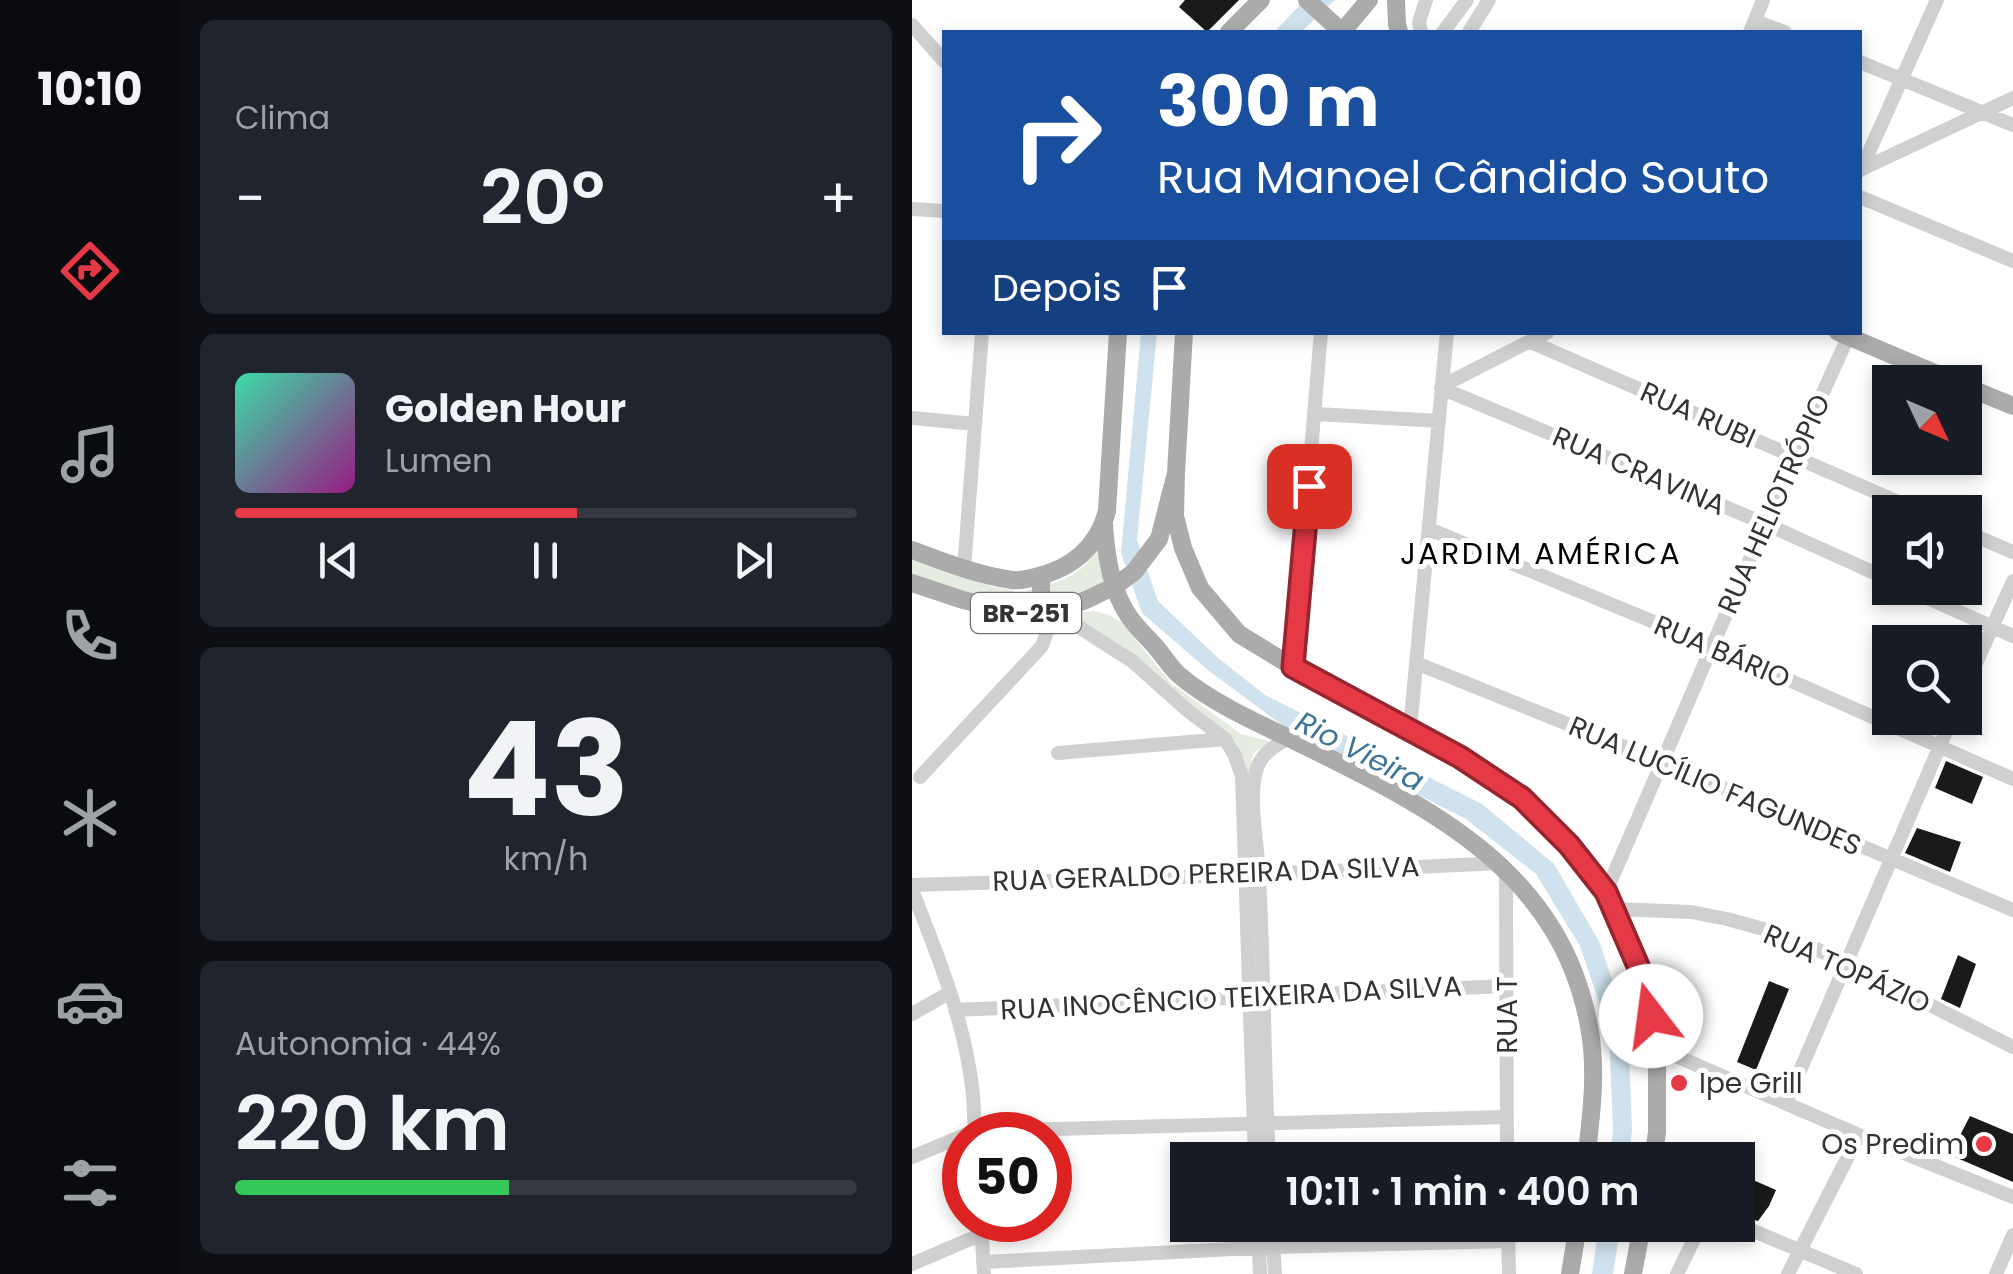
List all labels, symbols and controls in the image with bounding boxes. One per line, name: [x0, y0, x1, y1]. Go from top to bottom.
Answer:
text: 300 m: [1157, 52, 1380, 151]
text: 10:10: [37, 58, 143, 121]
icon: right: [992, 70, 1122, 200]
text: Clima: [235, 95, 330, 140]
text: 20°: [480, 145, 605, 250]
text: Rua Manoel Cândido Souto: [1157, 146, 1769, 209]
text: −: [235, 160, 265, 237]
text: +: [819, 160, 857, 237]
icon: directions: [55, 236, 125, 306]
icon: arrive: [1142, 260, 1197, 315]
text: Depois: [992, 261, 1122, 314]
north arrow: [1872, 365, 1982, 475]
map controls: [1872, 365, 1982, 735]
street label: RUA RUBI: [1634, 372, 1762, 458]
text: Golden Hour: [385, 382, 626, 435]
street label: RUA HELIOTRÓPIO: [1708, 388, 1840, 620]
street label: RUA CRAVINA: [1547, 417, 1731, 525]
icon: music: [55, 419, 125, 489]
text: Lumen: [385, 438, 493, 483]
pin: [1267, 444, 1352, 529]
icon: arrive: [1282, 459, 1337, 514]
button: sound: [1872, 495, 1982, 605]
district label: JARDIM AMÉRICA: [1400, 532, 1682, 575]
icon: previous: [311, 533, 366, 588]
icon: pause: [518, 533, 573, 588]
icon: next: [726, 533, 781, 588]
road number: BR-251: [971, 593, 1081, 633]
icon: phone: [55, 601, 125, 671]
street label: RUA BÁRIO: [1648, 606, 1796, 698]
button: search: [1872, 625, 1982, 735]
text: 43: [463, 678, 629, 861]
water label: Rio Vieira: [1288, 700, 1432, 802]
street label: RUA LUCÍLIO FAGUNDES: [1563, 707, 1867, 865]
icon: climate: [55, 783, 125, 853]
text: km/h: [503, 836, 589, 881]
street label: RUA GERALDO PEREIRA DA SILVA: [992, 847, 1420, 901]
street label: RUA TOPÁZIO: [1758, 915, 1936, 1023]
position arrow: [1599, 964, 1703, 1068]
icon: car: [55, 966, 125, 1036]
street label: RUA INOCÊNCIO TEIXEIRA DA SILVA: [999, 966, 1463, 1030]
street label: RUA T: [1488, 976, 1527, 1054]
text: Autonomia · 44%: [235, 1021, 501, 1066]
place label: Ipe Grill: [1699, 1064, 1803, 1103]
text: 220 km: [235, 1071, 510, 1176]
marker: Ipe Grill: [1668, 1072, 1690, 1094]
speed limit sign: 50: [942, 1112, 1072, 1242]
place label: Os Predim: [1821, 1125, 1964, 1164]
marker: Os Predim: [1973, 1133, 1995, 1155]
icon: filters: [55, 1148, 125, 1218]
text: 10:11 · 1 min · 400 m: [1286, 1165, 1639, 1218]

